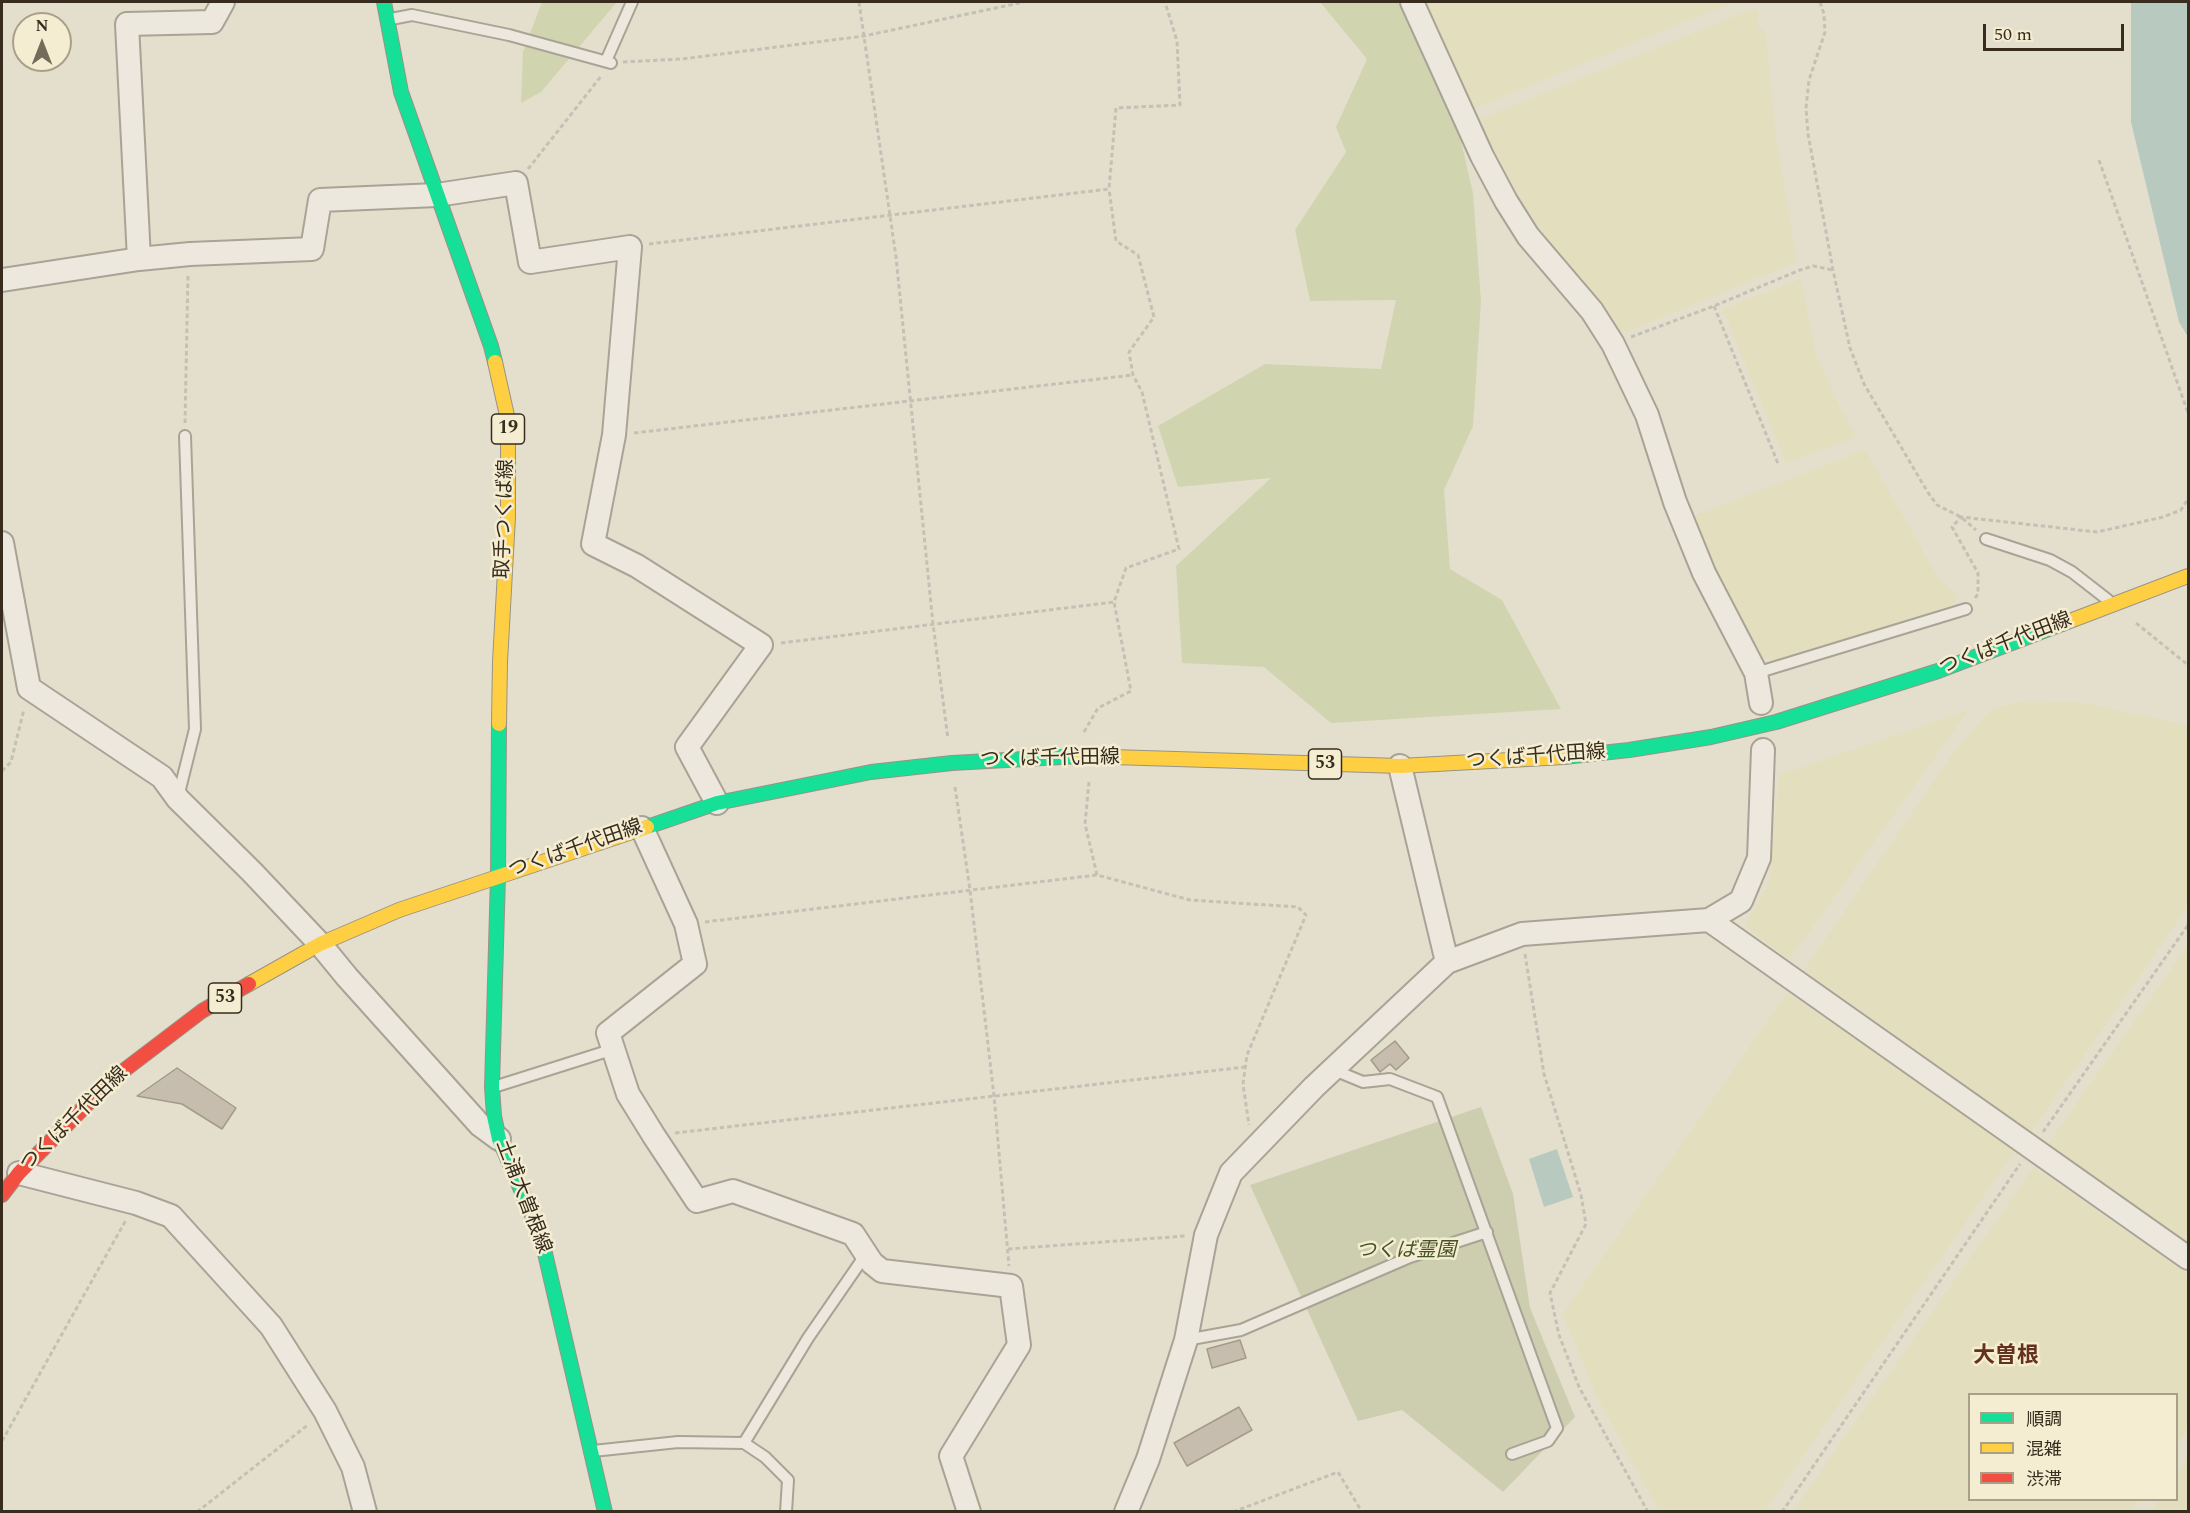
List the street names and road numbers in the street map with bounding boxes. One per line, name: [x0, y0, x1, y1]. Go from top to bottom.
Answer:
road number: 19: [492, 414, 524, 444]
street label: 取手つくば線: [492, 459, 520, 579]
street label: つくば千代田線: [1936, 609, 2076, 681]
street label: つくば千代田線: [1465, 741, 1607, 775]
street label: つくば千代田線: [980, 747, 1120, 773]
road number: 53: [1308, 749, 1342, 779]
street label: つくば千代田線: [506, 816, 646, 884]
road number: 53: [208, 983, 242, 1013]
street label: つくば千代田線: [16, 1063, 134, 1177]
street label: 土浦大曽根線: [489, 1137, 555, 1257]

